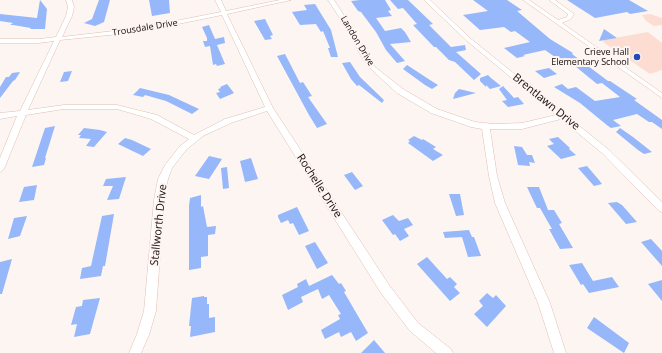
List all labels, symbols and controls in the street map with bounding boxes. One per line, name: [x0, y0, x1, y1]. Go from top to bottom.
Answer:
street label: Landon Drive: [338, 14, 376, 68]
street label: Trousdale Drive: [112, 17, 178, 39]
place label: Crieve Hall Elementary School: [551, 47, 629, 68]
marker: Crieve Hall Elementary School: [632, 52, 642, 62]
street label: Brentlawn Drive: [510, 71, 582, 133]
street label: Rochelle Drive: [294, 152, 344, 220]
street label: Stallworth Drive: [148, 184, 170, 266]

